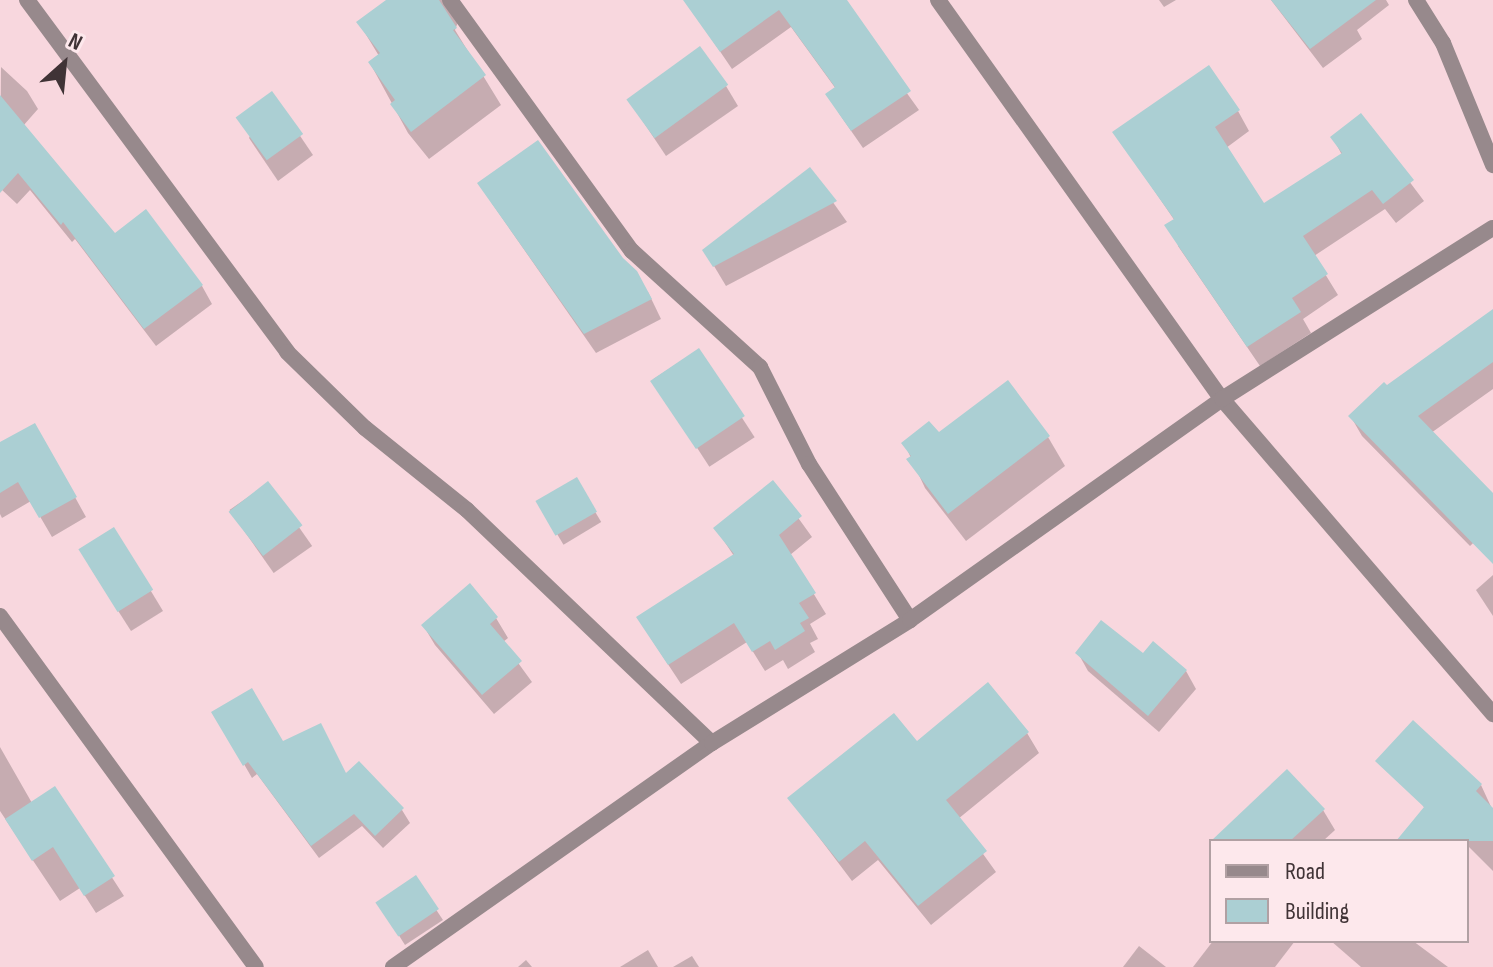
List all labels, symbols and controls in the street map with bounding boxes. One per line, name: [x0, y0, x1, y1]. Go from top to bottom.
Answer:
north arrow: [24, 24, 104, 104]
text: N: [64, 27, 86, 57]
legend: [1209, 839, 1469, 943]
text: Road: [1285, 857, 1325, 886]
text: Building: [1285, 897, 1349, 926]

